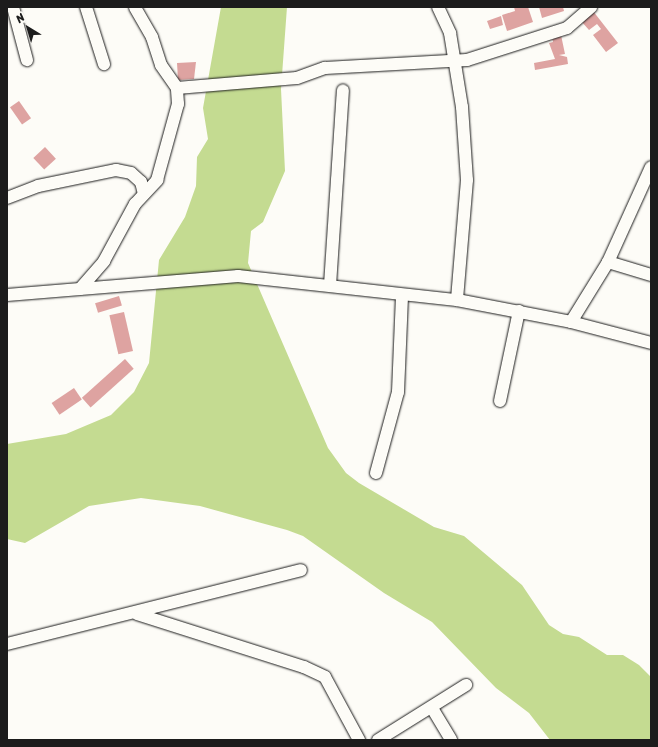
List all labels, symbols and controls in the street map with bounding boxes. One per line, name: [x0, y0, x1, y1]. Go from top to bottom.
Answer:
north arrow: [8, 8, 48, 48]
text: N: [11, 8, 29, 28]

